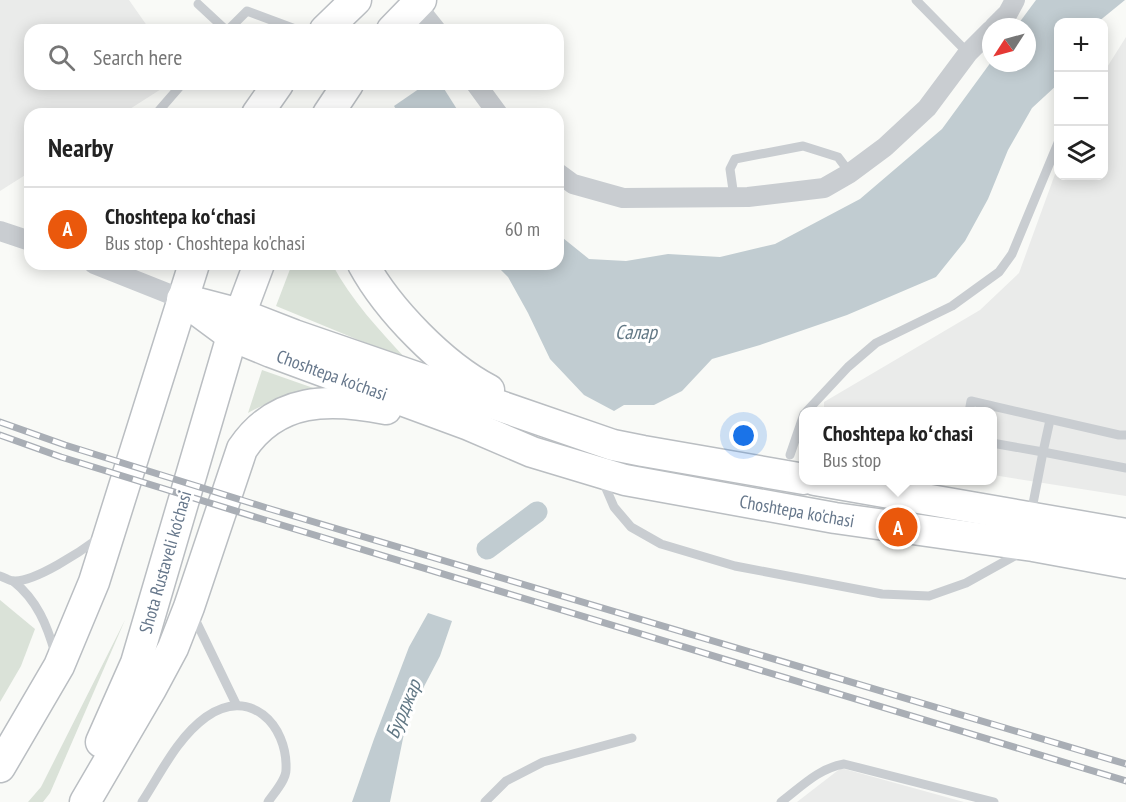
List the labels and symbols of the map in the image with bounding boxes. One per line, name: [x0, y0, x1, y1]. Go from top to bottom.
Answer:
north arrow: [982, 18, 1036, 72]
water label: Салар: [615, 319, 658, 345]
street label: Choshtepa ko'chasi: [274, 344, 390, 406]
your location: [729, 421, 758, 450]
street label: Shota Rustaveli ko'chasi: [134, 488, 196, 636]
street label: Choshtepa ko'chasi: [738, 490, 856, 532]
pin: A: [878, 504, 918, 550]
water label: Бурджар: [379, 674, 427, 742]

